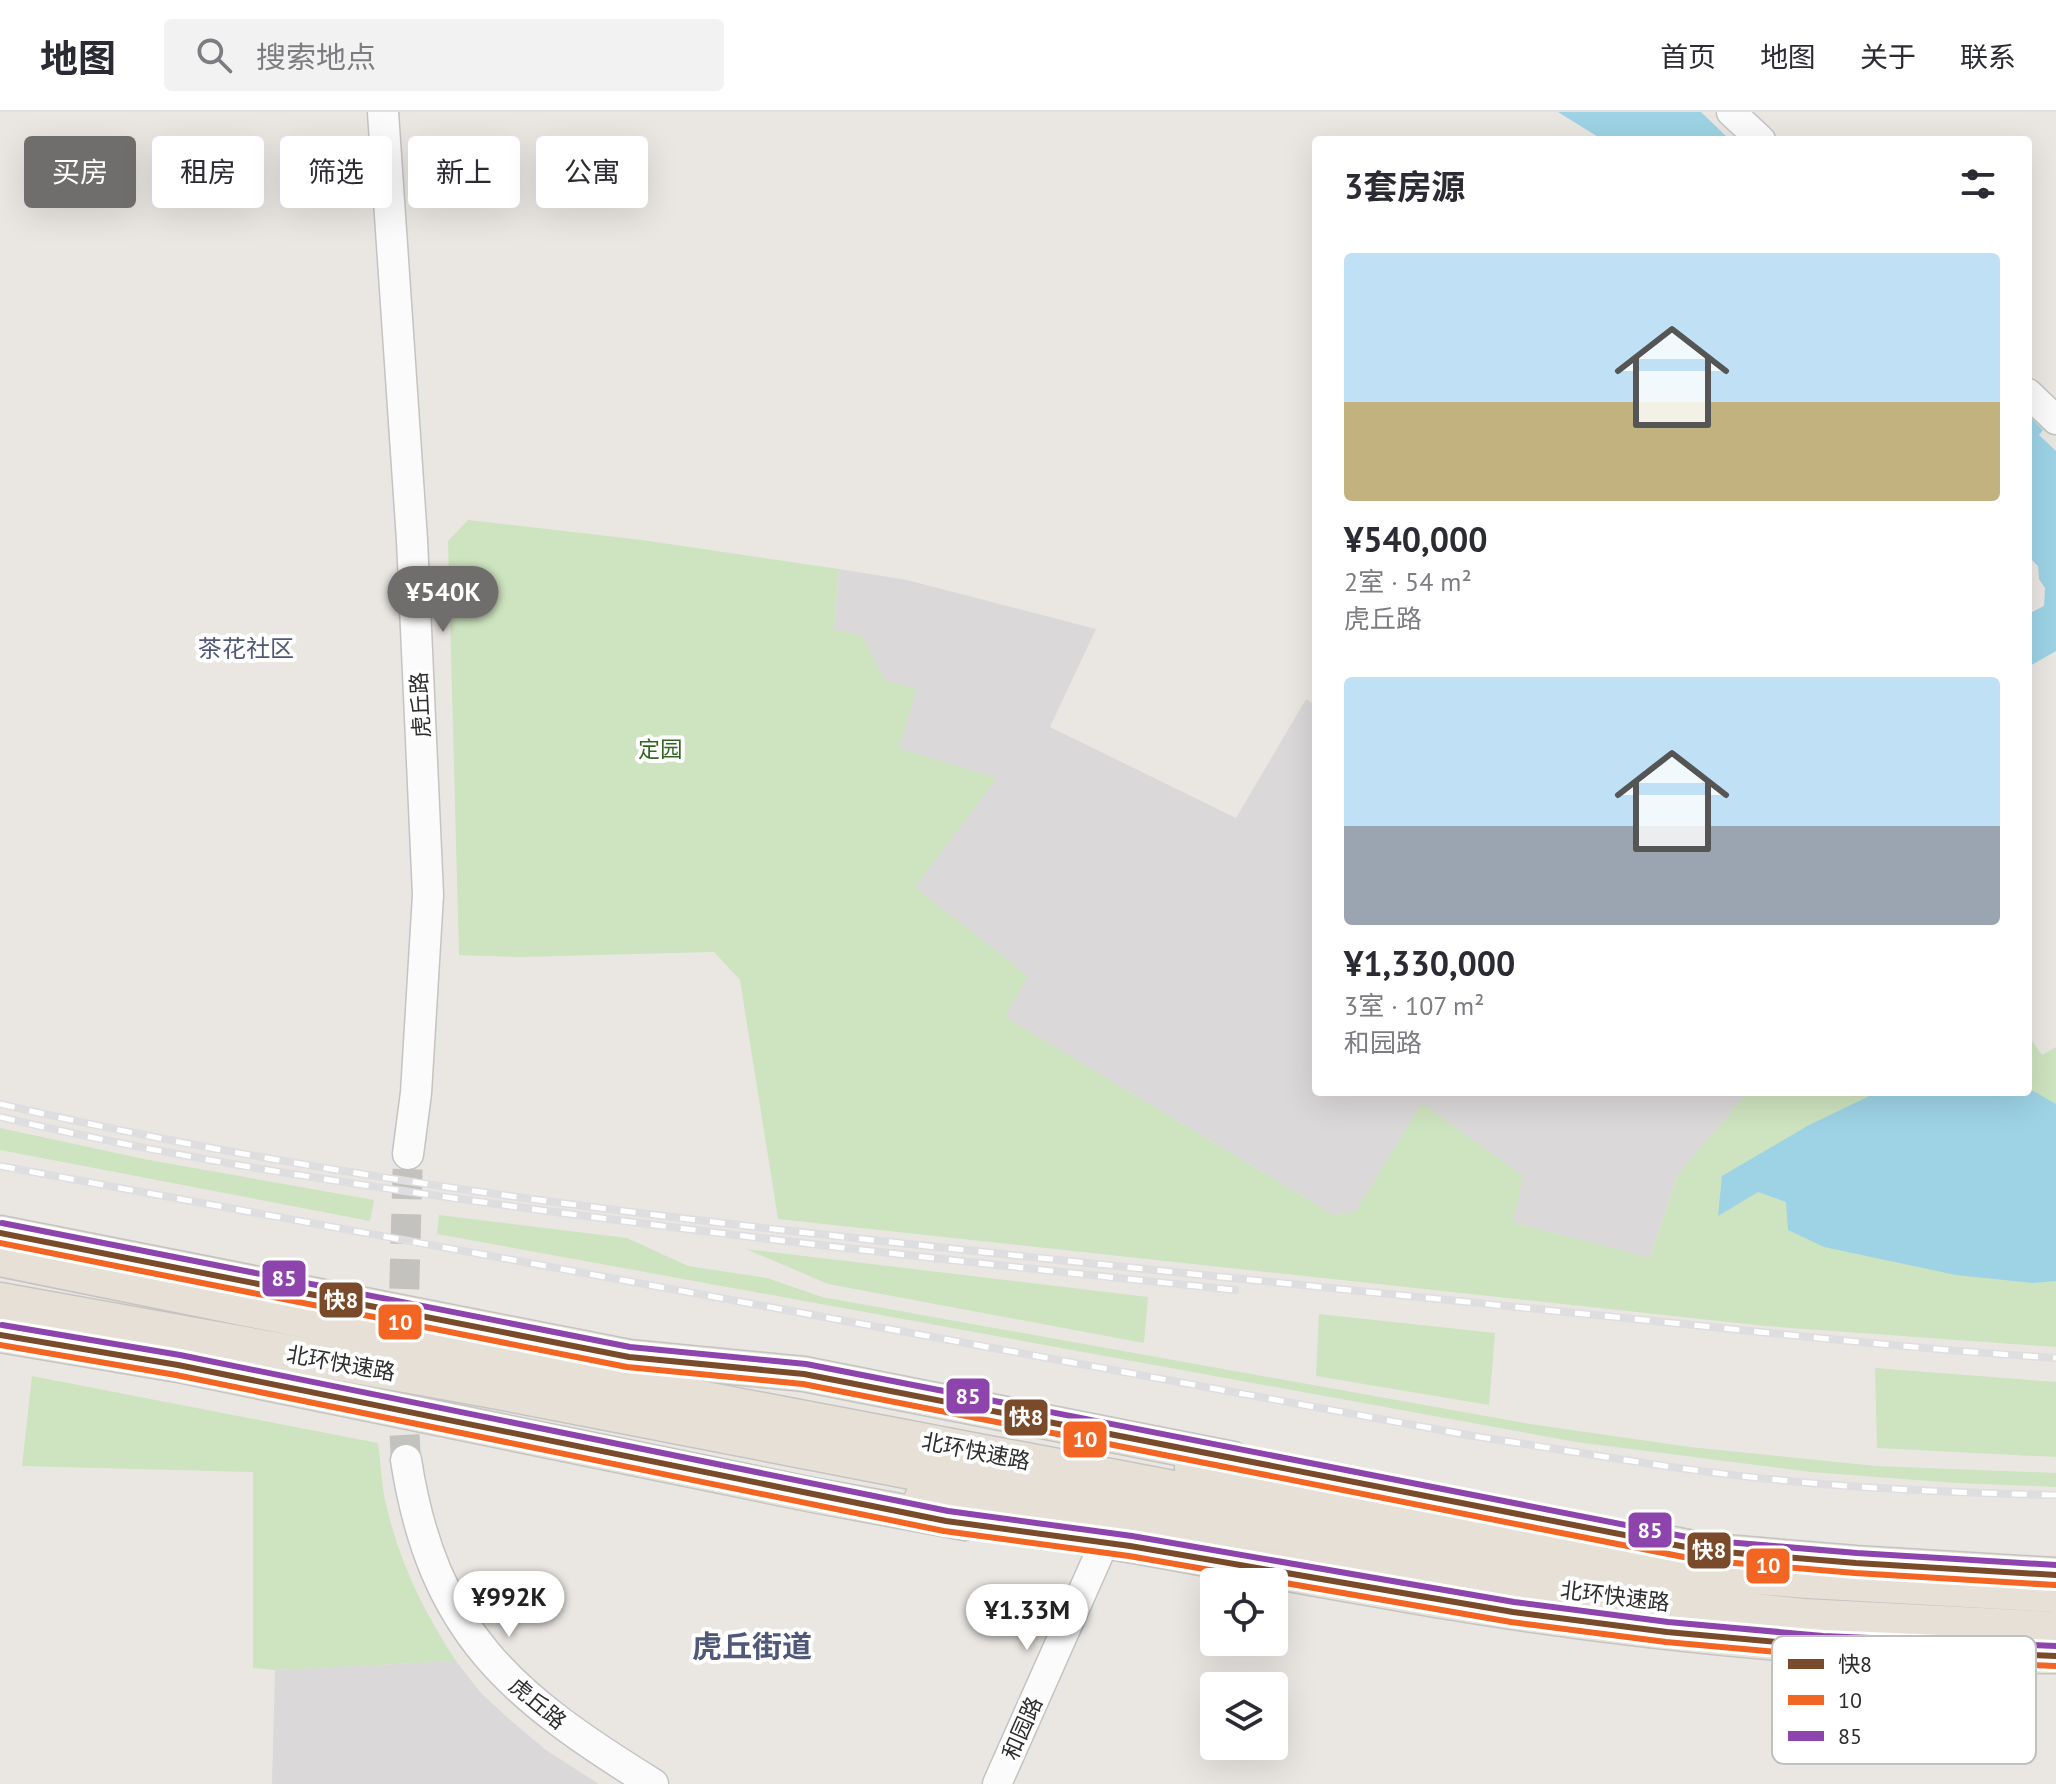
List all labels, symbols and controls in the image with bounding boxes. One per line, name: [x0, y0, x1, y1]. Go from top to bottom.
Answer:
search box: [164, 19, 724, 91]
text: 地图: [40, 33, 116, 82]
icon: search: [192, 33, 236, 77]
text: 搜索地点: [256, 37, 376, 76]
text: 首页: [1660, 38, 1716, 75]
text: 地图: [1760, 38, 1816, 75]
text: 关于: [1860, 38, 1916, 75]
text: 联系: [1960, 38, 2016, 75]
chip: 买房: [24, 136, 136, 208]
chip: 租房: [152, 136, 264, 208]
chip: 筛选: [280, 136, 392, 208]
chip: 新上: [408, 136, 520, 208]
chip: 公寓: [536, 136, 648, 208]
icon: filters: [1956, 162, 2000, 206]
text: 3套房源: [1344, 164, 1465, 208]
icon: home: [1600, 305, 1744, 449]
text: ¥540,000: [1344, 517, 1488, 561]
text: 2室 · 54 m²: [1344, 565, 1472, 598]
pin: ¥540K: [387, 566, 499, 634]
text: ¥540K: [405, 575, 481, 608]
text: 虎丘路: [1344, 602, 1422, 635]
district label: 茶花社区: [198, 633, 294, 664]
street label: 虎丘路: [404, 671, 436, 739]
icon: home: [1600, 729, 1744, 873]
park label: 定园: [638, 735, 682, 763]
text: ¥1,330,000: [1344, 941, 1515, 985]
text: 3室 · 107 m²: [1344, 989, 1484, 1022]
text: 和园路: [1344, 1026, 1422, 1059]
line badge: 85: [261, 1259, 307, 1298]
text: 85: [272, 1264, 296, 1292]
line badge: 快8: [318, 1281, 364, 1319]
text: 快8: [324, 1286, 358, 1314]
line badge: 10: [377, 1303, 423, 1341]
text: 10: [388, 1308, 412, 1336]
street label: 北环快速路: [284, 1340, 398, 1386]
line badge: 85: [945, 1377, 991, 1415]
text: 85: [956, 1382, 980, 1410]
line badge: 快8: [1003, 1398, 1049, 1437]
text: 快8: [1009, 1403, 1043, 1431]
line badge: 10: [1062, 1420, 1108, 1459]
text: 10: [1073, 1425, 1097, 1453]
street label: 北环快速路: [919, 1427, 1033, 1475]
line badge: 85: [1627, 1511, 1673, 1549]
text: 85: [1638, 1516, 1662, 1544]
line badge: 快8: [1686, 1531, 1732, 1570]
text: 快8: [1692, 1536, 1726, 1564]
line badge: 10: [1745, 1547, 1791, 1585]
text: 10: [1756, 1551, 1780, 1579]
map controls: [1200, 1568, 1288, 1760]
button: locate: [1200, 1568, 1288, 1656]
pin: ¥992K: [453, 1571, 565, 1639]
street label: 北环快速路: [1559, 1575, 1671, 1617]
text: ¥992K: [471, 1580, 547, 1613]
pin: ¥1.33M: [962, 1584, 1092, 1652]
text: ¥1.33M: [984, 1593, 1070, 1626]
district label: 虎丘街道: [692, 1626, 812, 1665]
legend: [1772, 1636, 2036, 1764]
text: 快8: [1838, 1650, 1872, 1678]
street label: 虎丘路: [504, 1671, 572, 1735]
button: layers: [1200, 1672, 1288, 1760]
text: 10: [1838, 1686, 1862, 1714]
street label: 和园路: [996, 1692, 1048, 1764]
text: 85: [1838, 1722, 1862, 1750]

